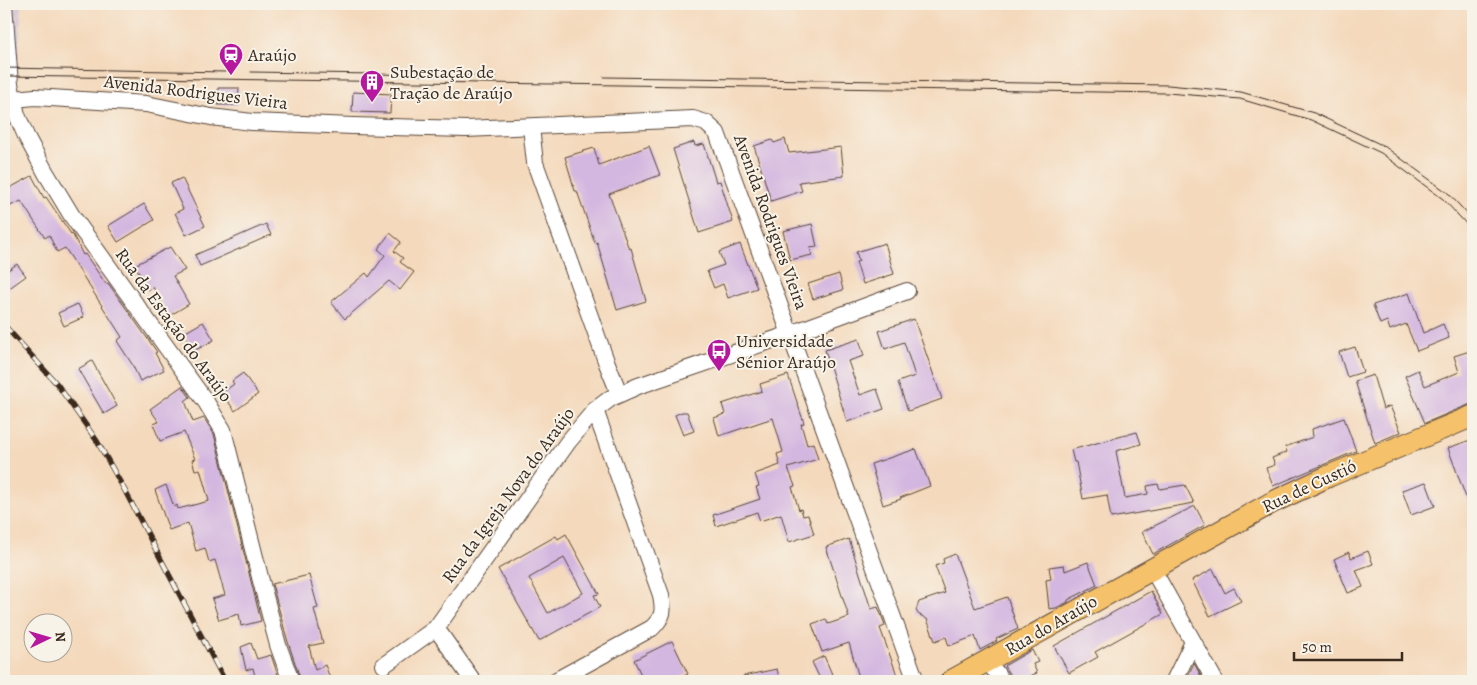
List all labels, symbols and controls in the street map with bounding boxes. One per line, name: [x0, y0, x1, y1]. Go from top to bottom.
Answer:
station icon: Araújo: [218, 42, 244, 76]
place label: Araújo: [247, 43, 296, 67]
place label: Subestação de Tração de Araújo: [390, 60, 513, 105]
street label: Avenida Rodrigues Vieira: [102, 69, 290, 115]
building icon: Subestação de Tração de Araújo: [359, 69, 385, 103]
street label: Avenida Rodrigues Vieira: [728, 130, 814, 313]
street label: Rua da Estação do Araújo: [110, 243, 238, 407]
place label: Universidade Sénior Araújo: [736, 329, 836, 374]
bus stop icon: Universidade Sénior Araújo: [706, 338, 732, 372]
street label: Rua da Igreja Nova do Araújo: [436, 402, 580, 588]
street label: Rua de Custió: [1258, 454, 1360, 518]
street label: Rua do Araújo: [1000, 589, 1102, 661]
north arrow: [22, 612, 72, 662]
scale bar: [1294, 630, 1402, 662]
text: N: [51, 631, 70, 643]
text: 50 m: [1302, 637, 1332, 657]

